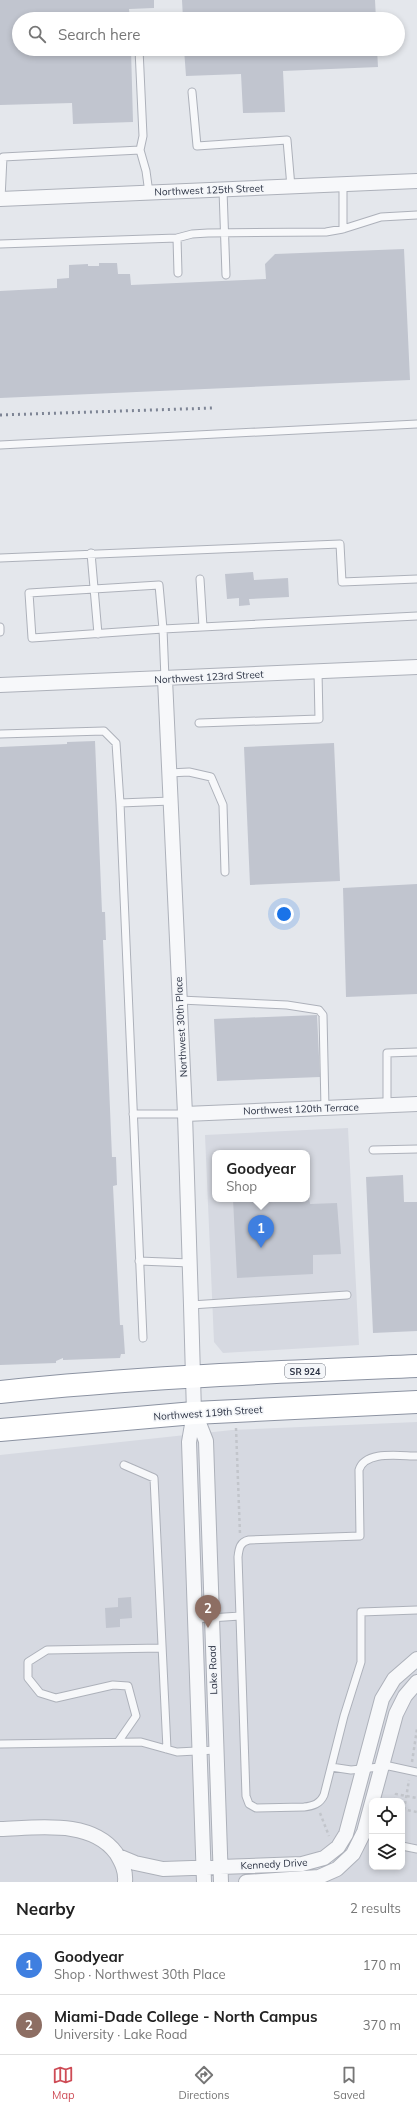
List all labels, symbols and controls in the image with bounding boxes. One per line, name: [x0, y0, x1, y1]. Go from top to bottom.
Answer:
search box: [12, 12, 405, 56]
icon: search: [26, 23, 48, 45]
text: Search here: [58, 25, 140, 44]
street label: Northwest 125th Street: [154, 182, 264, 198]
street label: Northwest 123rd Street: [154, 668, 264, 686]
your location: [274, 904, 294, 924]
street label: Northwest 30th Place: [172, 976, 190, 1078]
street label: Northwest 120th Terrace: [243, 1100, 359, 1118]
popup: [212, 1150, 310, 1202]
text: Goodyear: [226, 1159, 296, 1178]
text: Shop: [226, 1178, 257, 1194]
pin: 1: [248, 1215, 274, 1248]
road number: SR 924: [285, 1364, 325, 1378]
street label: Northwest 119th Street: [153, 1403, 263, 1423]
pin: 2: [195, 1595, 221, 1628]
street label: Lake Road: [206, 1645, 220, 1695]
map controls: [369, 1798, 405, 1870]
button: locate: [369, 1798, 405, 1834]
button: layers: [369, 1834, 405, 1870]
street label: Kennedy Drive: [240, 1856, 308, 1872]
text: Nearby: [16, 1898, 75, 1919]
text: 2 results: [350, 1900, 401, 1916]
text: Goodyear: [54, 1947, 124, 1966]
text: 1: [25, 1957, 33, 1973]
text: 170 m: [363, 1957, 401, 1973]
text: Shop · Northwest 30th Place: [54, 1966, 226, 1982]
text: Miami-Dade College - North Campus: [54, 2007, 318, 2026]
text: 2: [25, 2017, 33, 2033]
text: 370 m: [363, 2017, 401, 2033]
text: University · Lake Road: [54, 2026, 187, 2042]
tab: Map: [52, 2064, 75, 2102]
tab: Directions: [179, 2064, 229, 2102]
tab: Saved: [333, 2064, 365, 2102]

